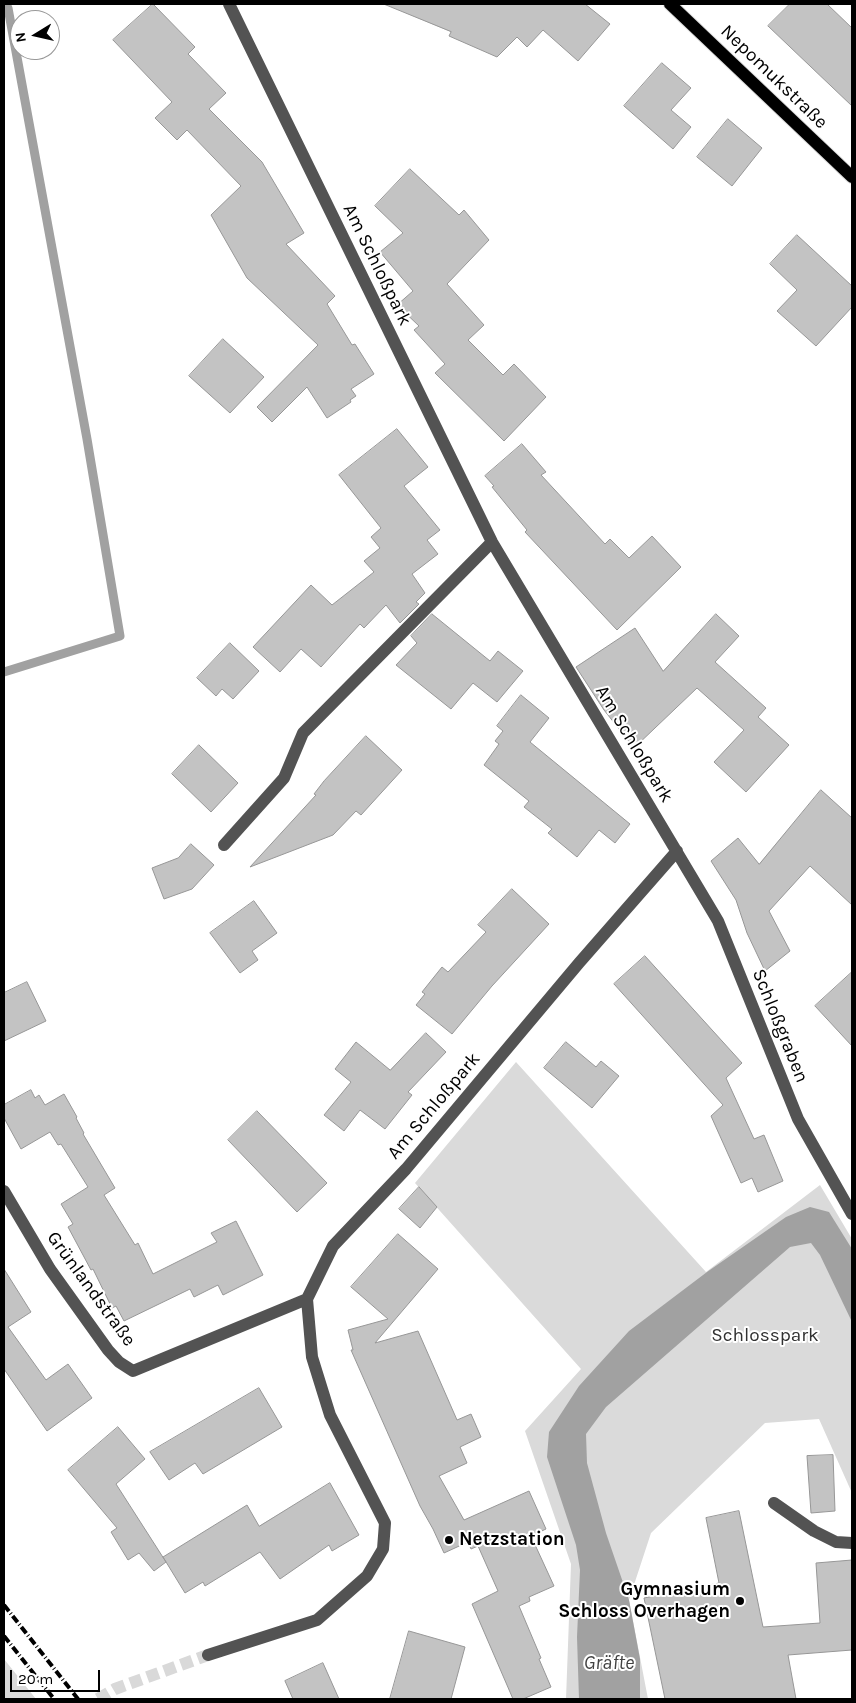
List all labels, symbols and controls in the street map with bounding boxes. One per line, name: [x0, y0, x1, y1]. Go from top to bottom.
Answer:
north arrow: [10, 10, 60, 60]
street label: Nepomukstraße: [716, 20, 832, 134]
text: N: [11, 31, 30, 44]
street label: Am Schloßpark: [338, 200, 416, 330]
street label: Am Schloßpark: [590, 681, 678, 807]
street label: Schloßgraben: [747, 966, 813, 1086]
street label: Am Schloßpark: [383, 1048, 485, 1164]
street label: Grünlandstraße: [42, 1227, 140, 1351]
park label: Schlosspark: [711, 1325, 819, 1347]
place label: Netzstation: [459, 1529, 565, 1551]
marker: Netzstation: [443, 1534, 455, 1546]
place label: Gymnasium Schloss Overhagen: [558, 1579, 730, 1623]
marker: Gymnasium Schloss Overhagen: [734, 1595, 746, 1607]
water label: Gräfte: [584, 1651, 634, 1675]
scale bar: [12, 1660, 102, 1692]
text: 20 m: [18, 1670, 53, 1688]

